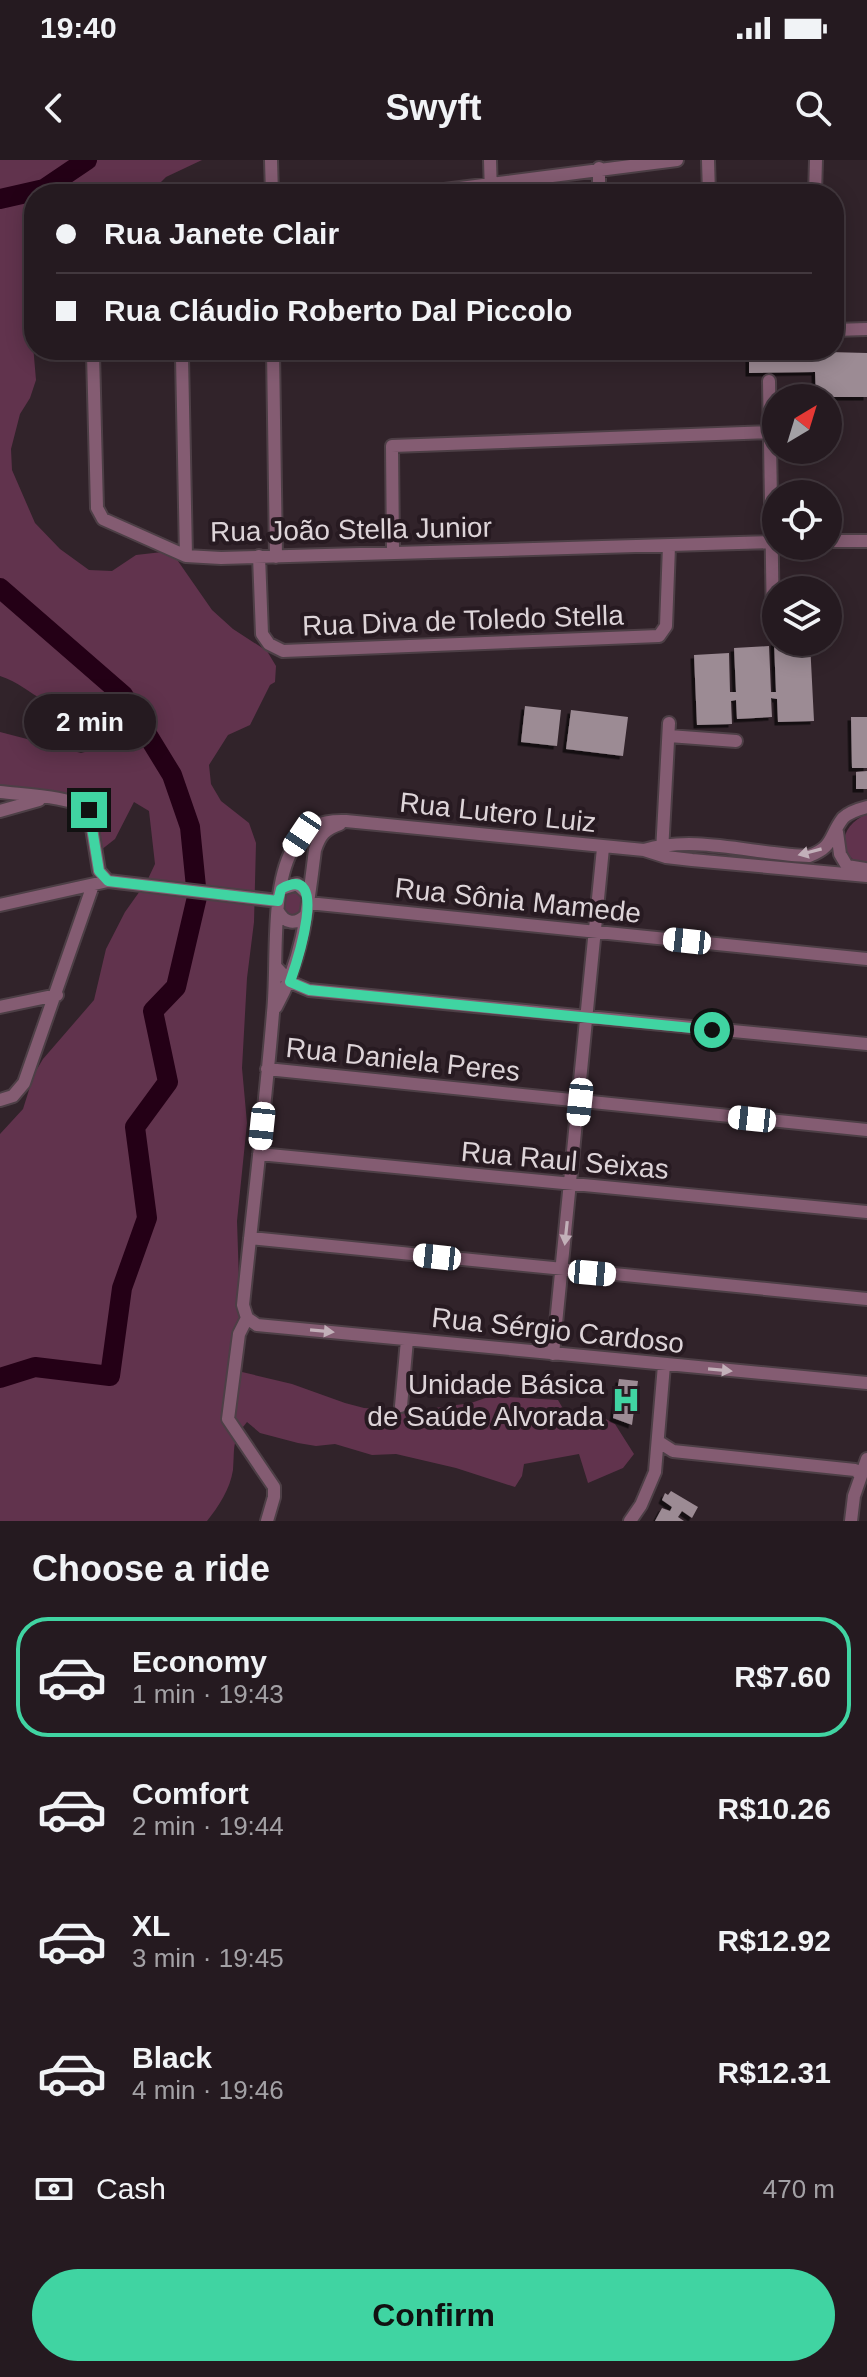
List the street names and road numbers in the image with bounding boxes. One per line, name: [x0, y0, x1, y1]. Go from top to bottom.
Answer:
street label: Rua João Stella Junior: [210, 512, 492, 547]
street label: Rua Diva de Toledo Stella: [302, 599, 625, 642]
street label: Rua Lutero Luiz: [398, 787, 598, 838]
street label: Rua Sônia Mamede: [393, 872, 643, 929]
street label: Rua Daniela Peres: [284, 1032, 521, 1087]
street label: Rua Raul Seixas: [460, 1136, 670, 1185]
street label: Rua Sérgio Cardoso: [430, 1302, 686, 1359]

